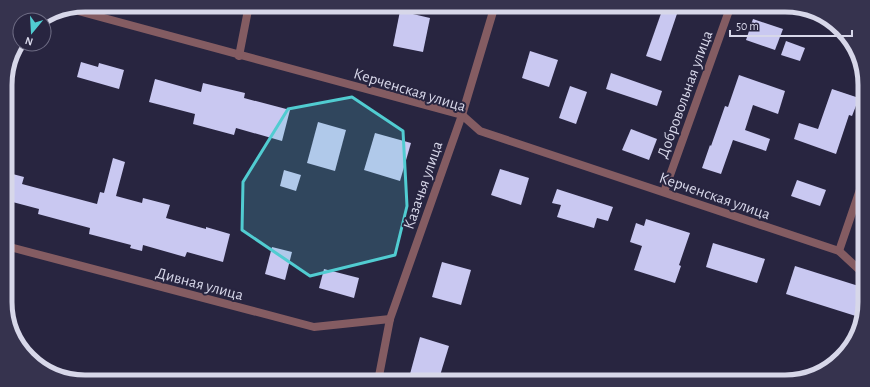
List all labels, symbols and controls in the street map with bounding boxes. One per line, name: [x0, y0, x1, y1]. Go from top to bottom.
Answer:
north arrow: [12, 12, 52, 52]
scale bar: [730, 12, 852, 38]
text: 50 m: [736, 20, 759, 32]
street label: Добровольная улица: [654, 28, 716, 161]
text: N: [24, 35, 34, 47]
street label: Керченская улица: [351, 65, 468, 116]
street label: Казачья улица: [400, 139, 446, 232]
street label: Керченская улица: [657, 169, 772, 223]
street label: Дивная улица: [154, 265, 245, 304]

